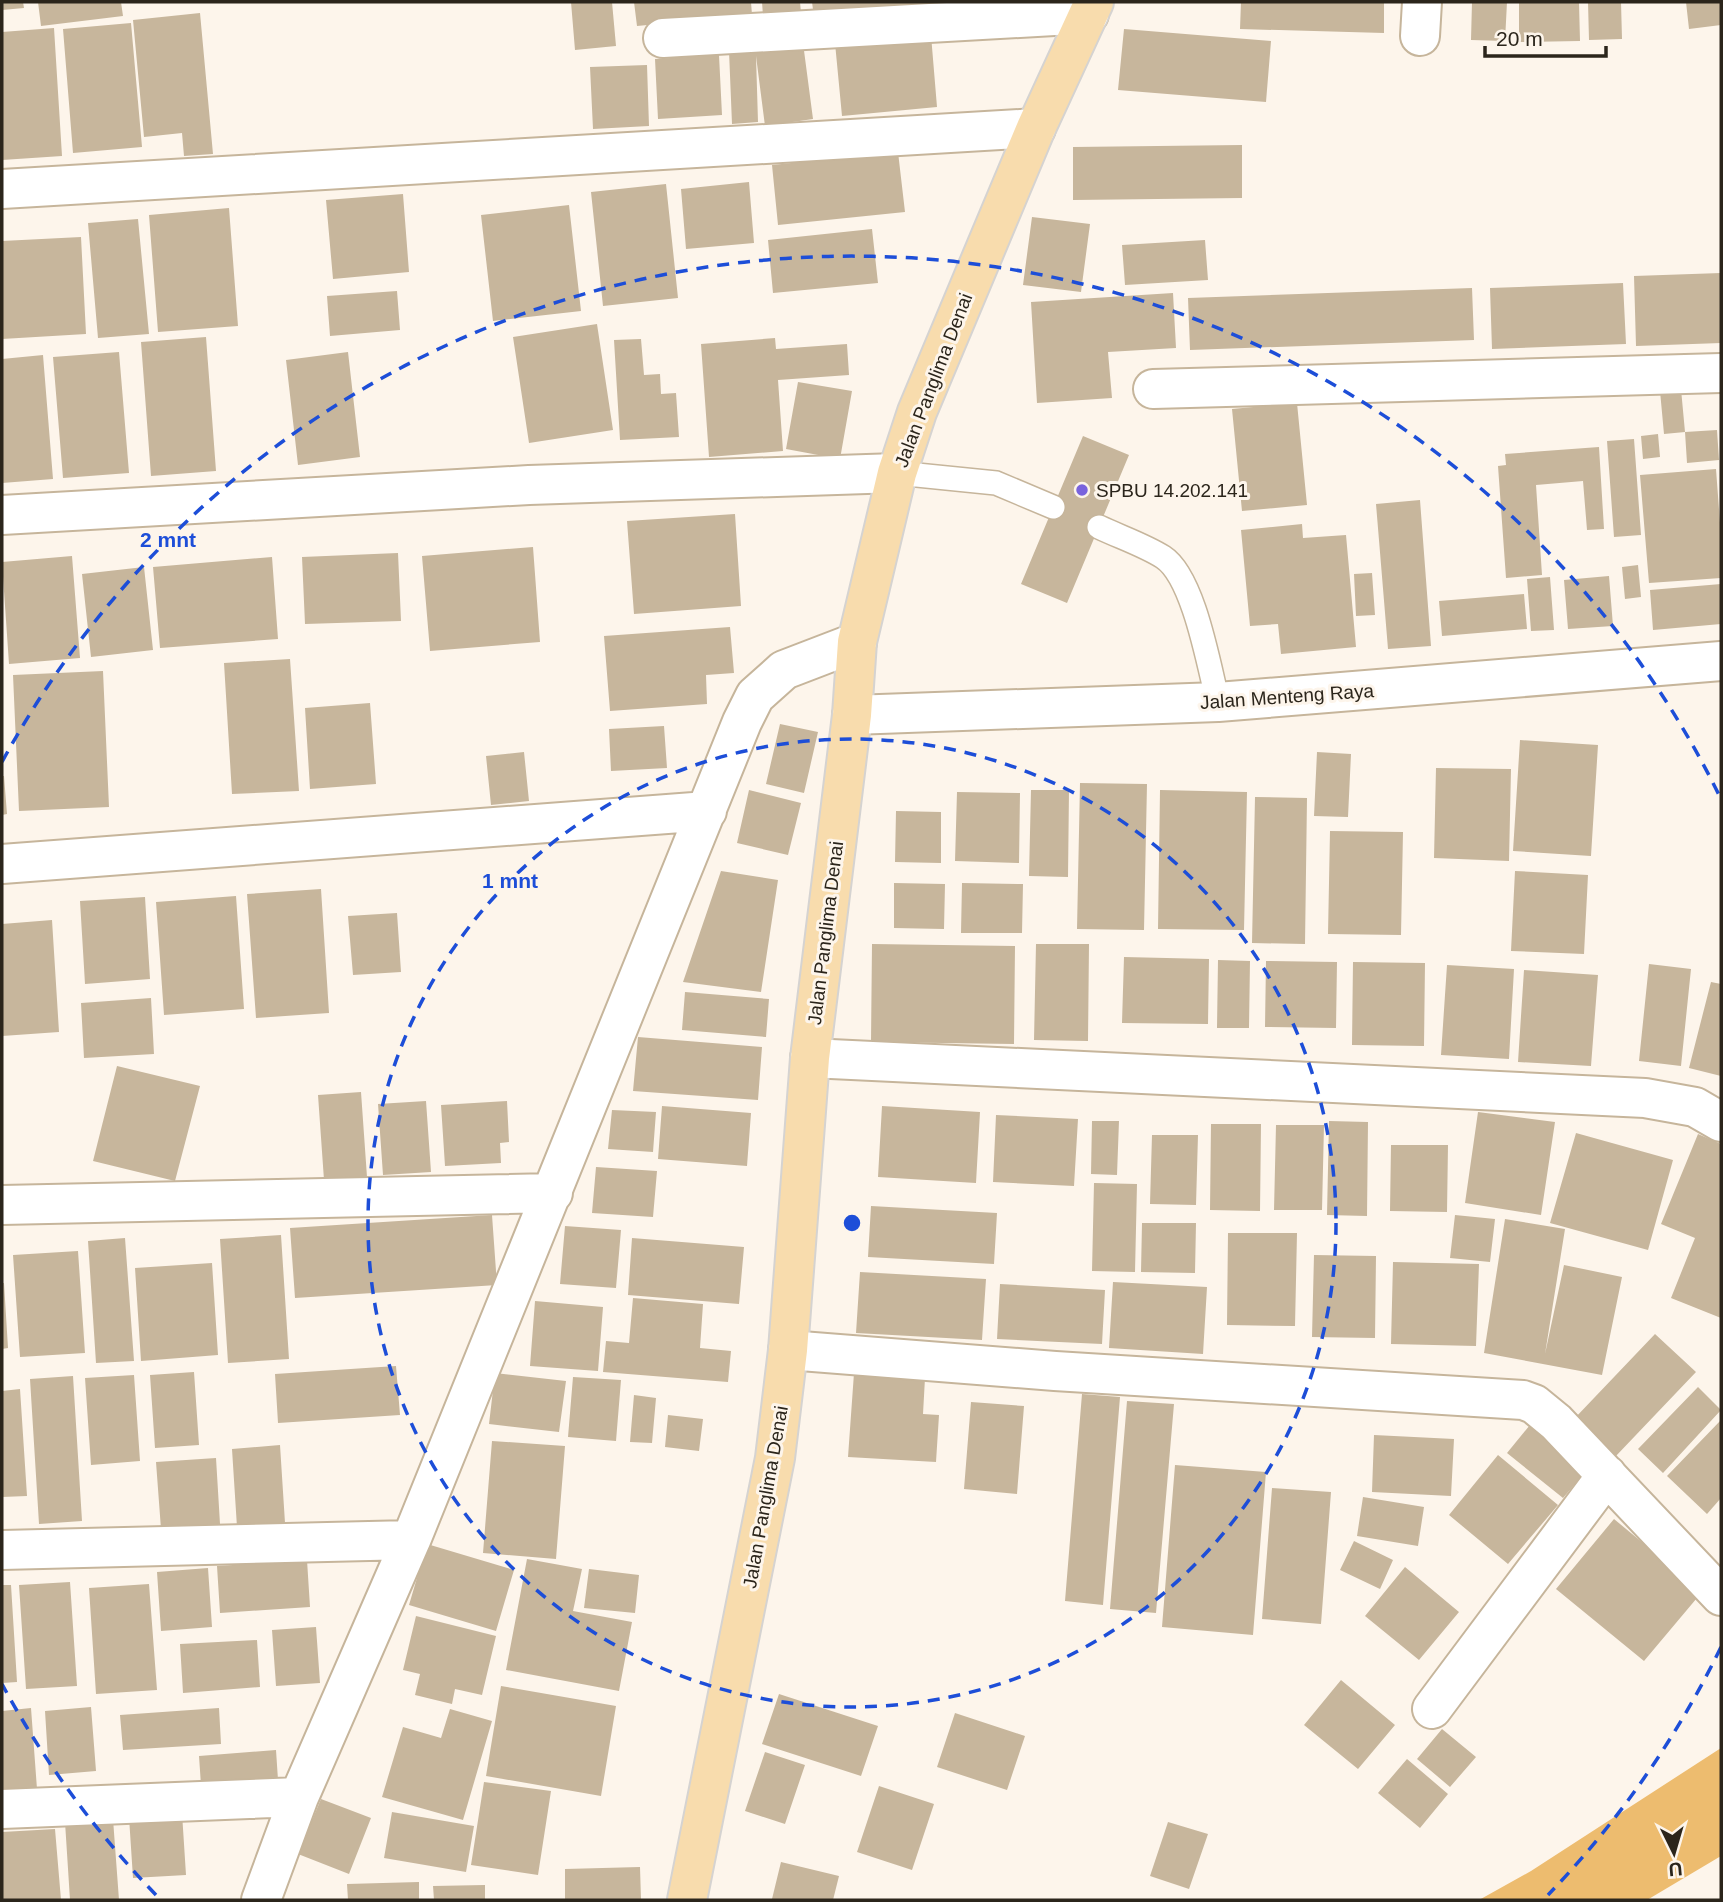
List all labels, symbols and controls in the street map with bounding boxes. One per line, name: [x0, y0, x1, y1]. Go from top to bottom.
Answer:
scale bar: [1485, 14, 1606, 58]
text: 20 m: [1496, 27, 1543, 50]
street label: Jalan Panglima Denai: [891, 290, 976, 470]
place label: SPBU 14.202.141: [1096, 480, 1248, 501]
marker: SPBU 14.202.141: [1074, 482, 1090, 498]
text: 2 mnt: [140, 528, 196, 551]
street label: Jalan Menteng Raya: [1199, 680, 1375, 713]
street label: Jalan Panglima Denai: [804, 840, 847, 1026]
text: 1 mnt: [482, 869, 538, 892]
centre of rings: [840, 1211, 864, 1235]
street label: Jalan Panglima Denai: [739, 1404, 792, 1590]
north arrow: [1639, 1818, 1709, 1888]
text: U: [1668, 1858, 1683, 1880]

